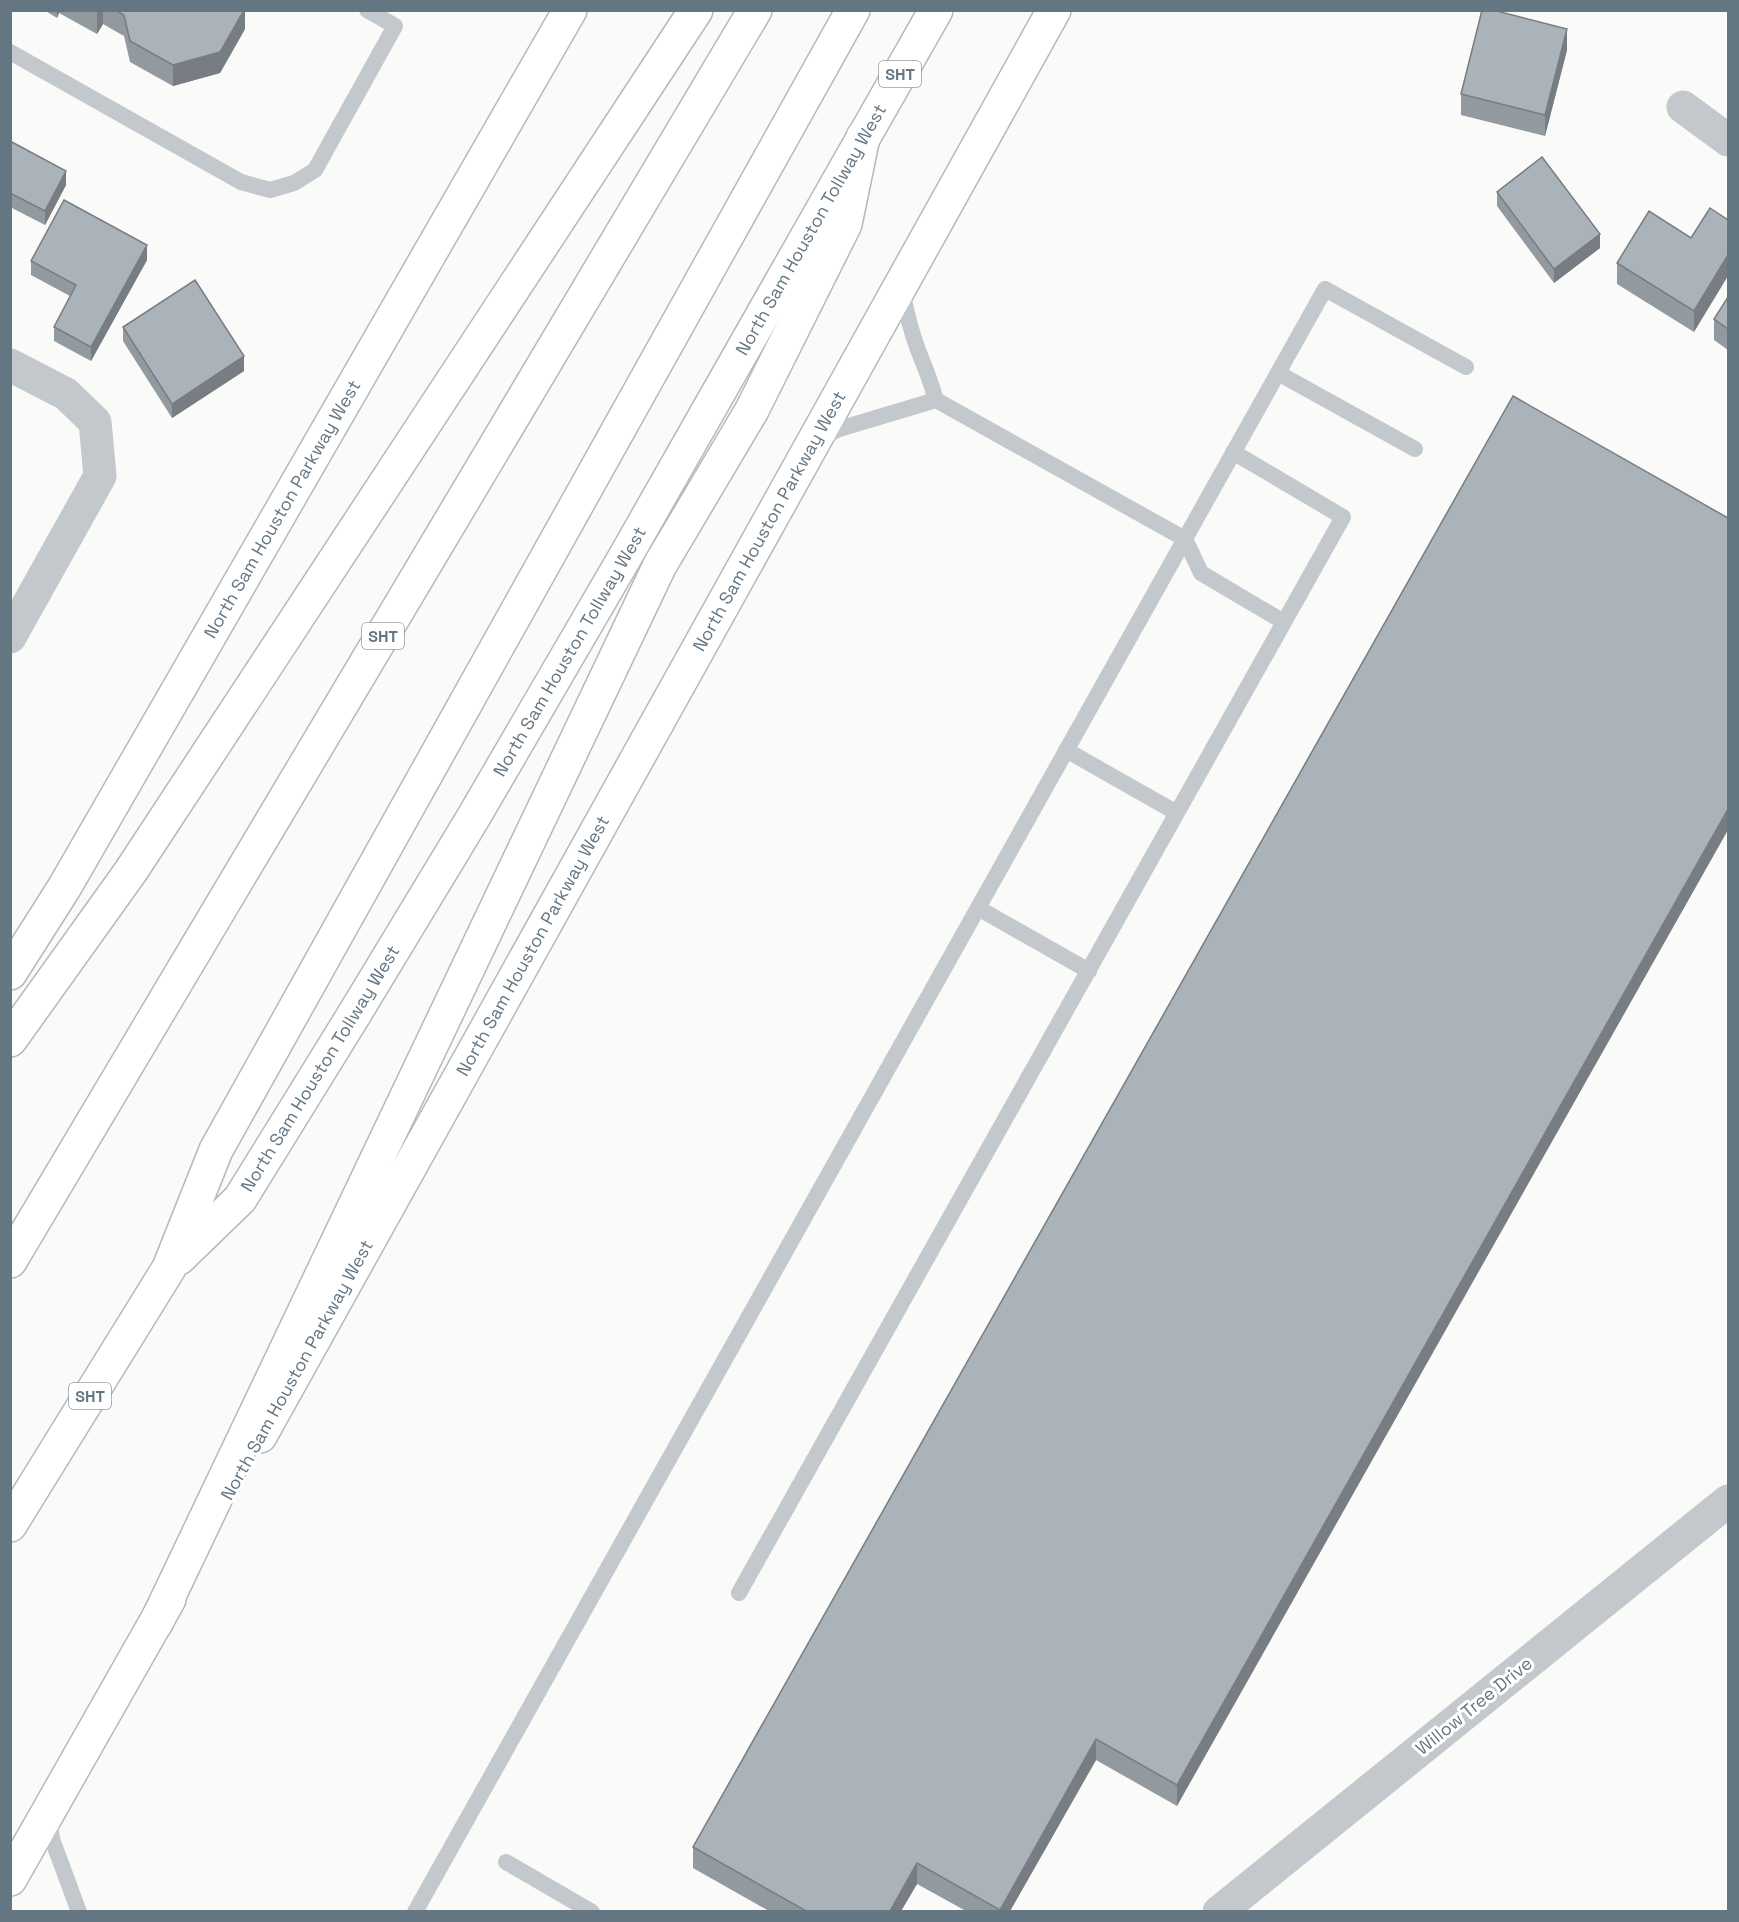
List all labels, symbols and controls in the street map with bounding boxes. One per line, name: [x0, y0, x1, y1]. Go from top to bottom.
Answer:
road number: SHT: [879, 61, 921, 87]
street label: North Sam Houston Tollway West: [730, 100, 891, 359]
street label: North Sam Houston Parkway West: [198, 376, 365, 642]
street label: North Sam Houston Parkway West: [687, 387, 851, 655]
street label: North Sam Houston Tollway West: [488, 522, 651, 780]
road number: SHT: [362, 623, 404, 649]
street label: North Sam Houston Parkway West: [451, 811, 614, 1080]
street label: North Sam Houston Tollway West: [235, 941, 404, 1196]
street label: North Sam Houston Parkway West: [215, 1235, 378, 1504]
road number: SHT: [69, 1383, 111, 1409]
street label: Willow Tree Drive: [1411, 1652, 1537, 1760]

